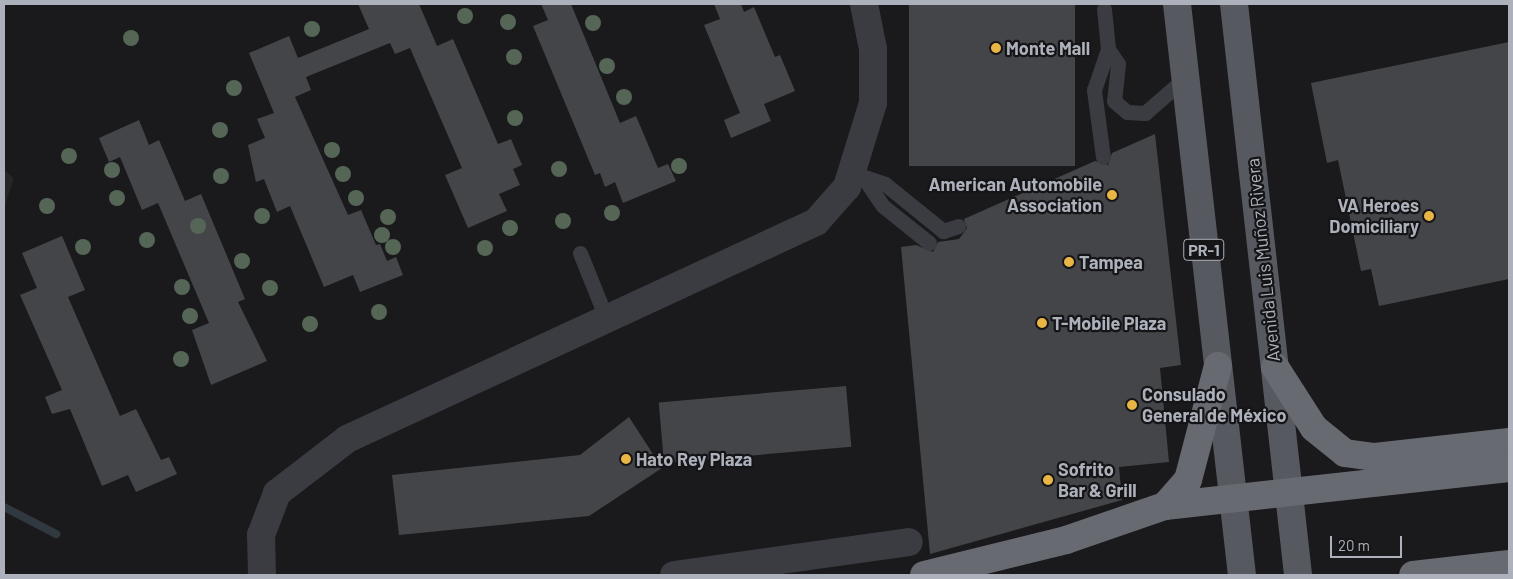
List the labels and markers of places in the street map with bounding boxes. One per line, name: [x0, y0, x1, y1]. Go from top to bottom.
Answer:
place label: Monte Mall: [1006, 37, 1090, 59]
marker: Monte Mall: [990, 42, 1002, 54]
place label: American Automobile Association: [928, 174, 1102, 216]
marker: American Automobile Association: [1106, 189, 1118, 201]
place label: VA Heroes Domiciliary: [1329, 195, 1419, 238]
marker: VA Heroes Domiciliary: [1423, 210, 1435, 222]
place label: Tampea: [1079, 251, 1143, 273]
marker: Tampea: [1063, 256, 1075, 268]
place label: T-Mobile Plaza: [1052, 312, 1166, 334]
marker: T-Mobile Plaza: [1036, 317, 1048, 329]
place label: Consulado General de México: [1142, 384, 1286, 426]
marker: Consulado General de México: [1126, 399, 1138, 411]
place label: Hato Rey Plaza: [636, 448, 752, 470]
marker: Hato Rey Plaza: [620, 453, 632, 465]
place label: Sofrito Bar & Grill: [1058, 459, 1137, 502]
marker: Sofrito Bar & Grill: [1042, 474, 1054, 486]

